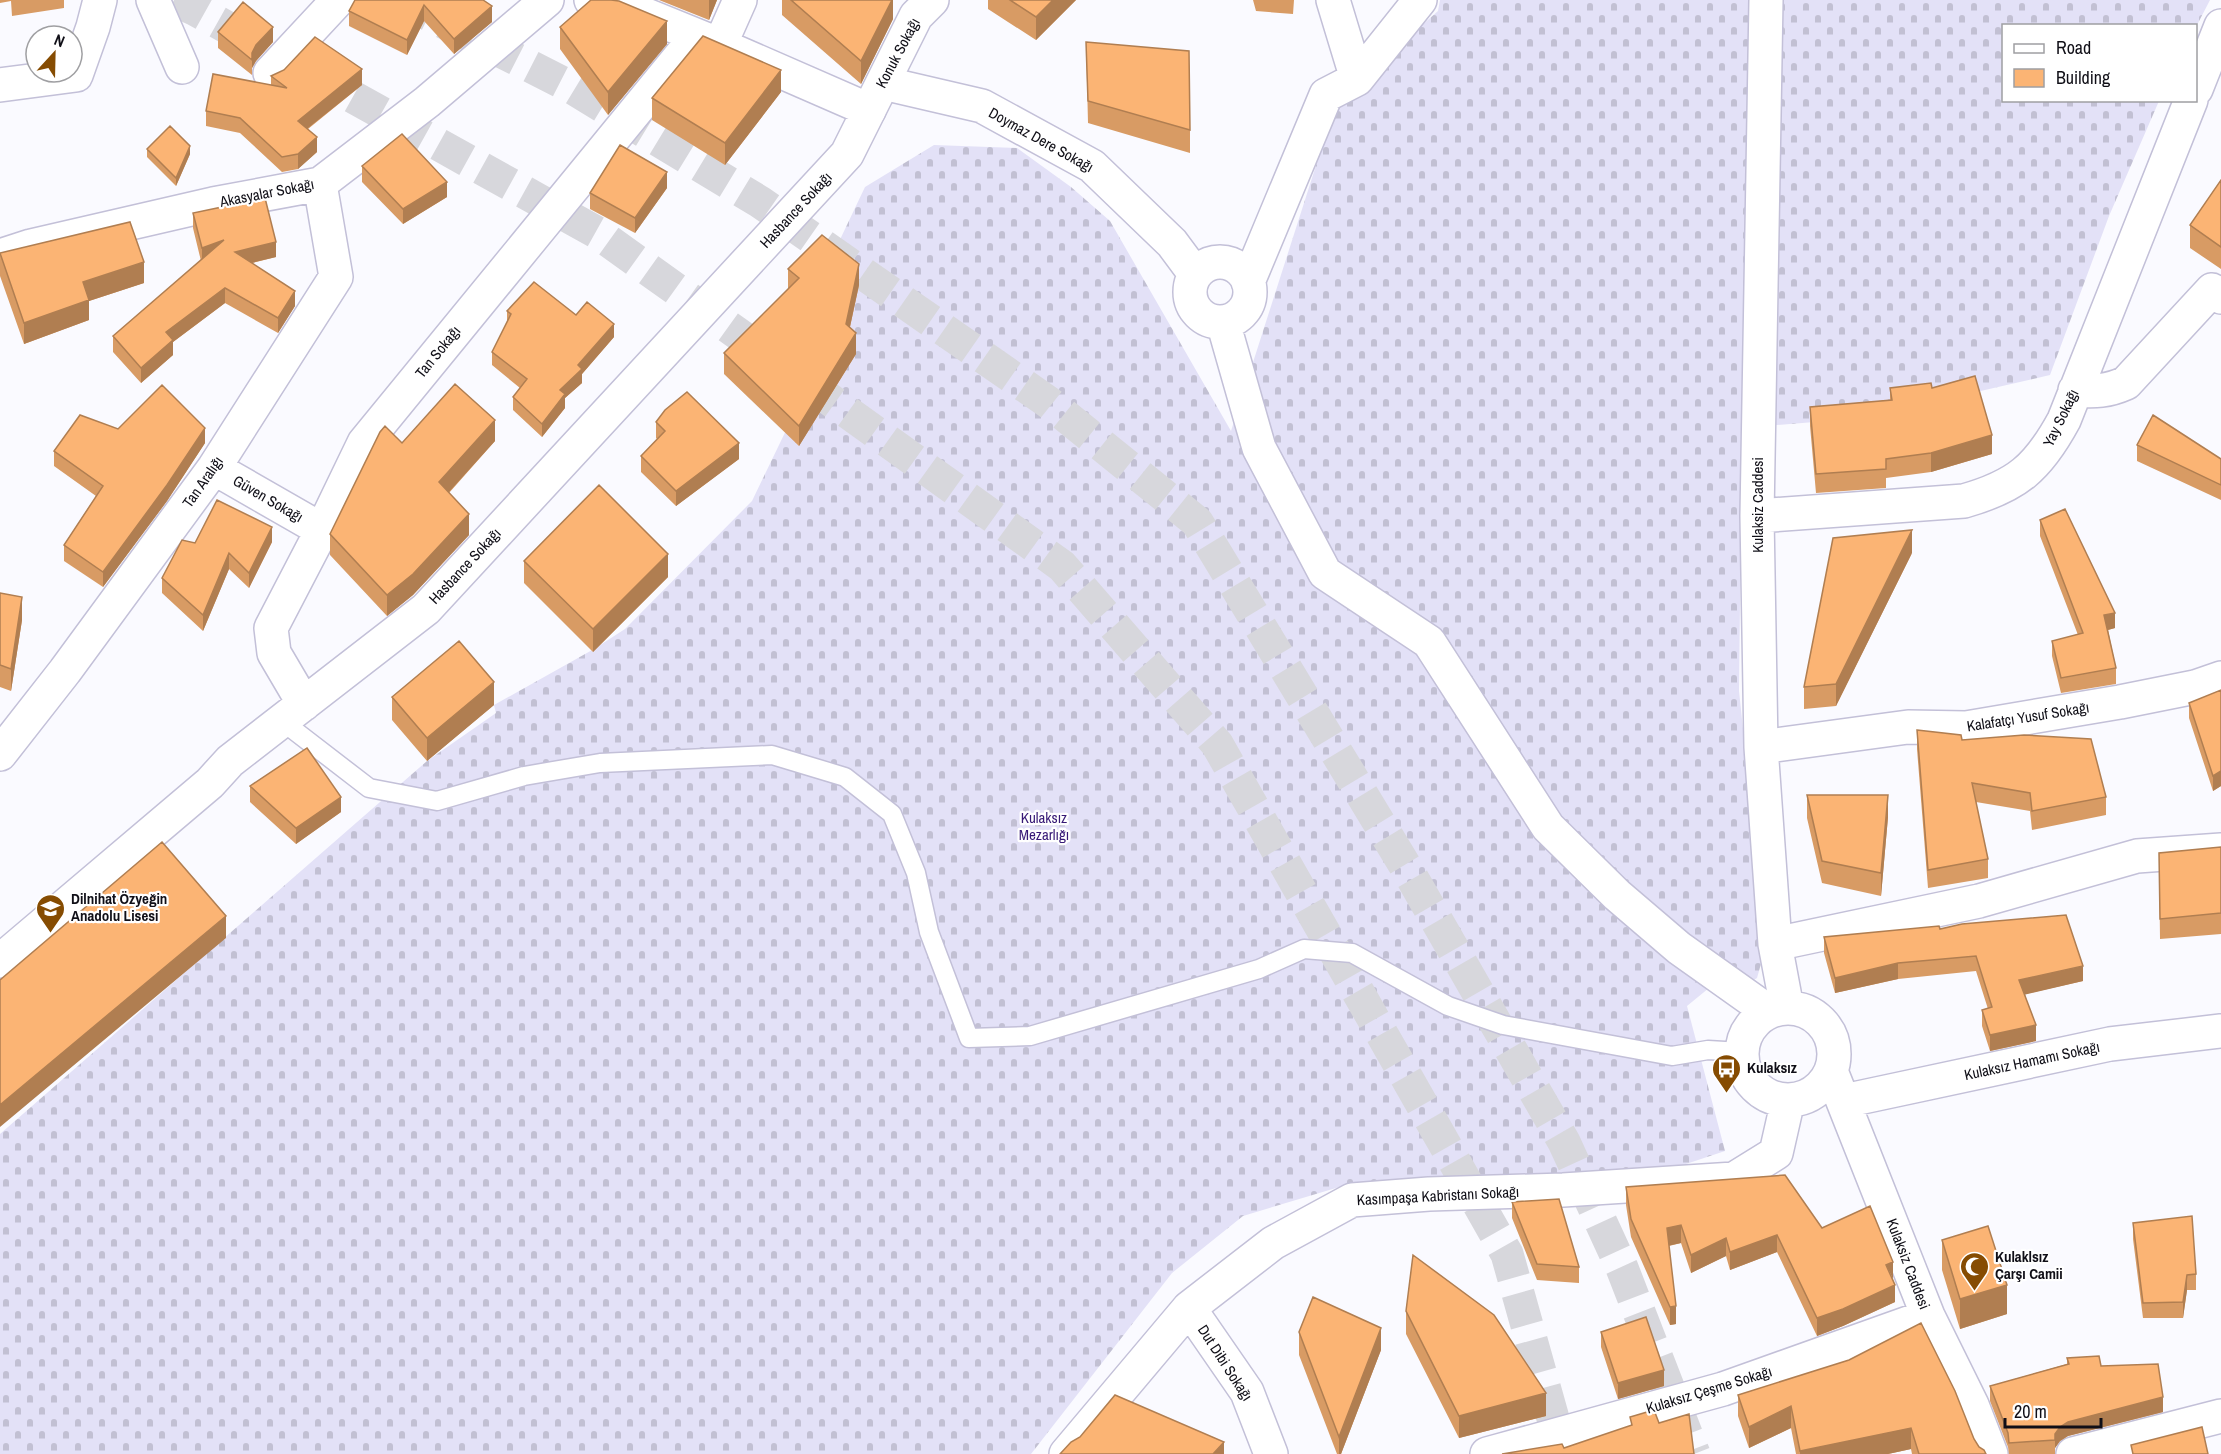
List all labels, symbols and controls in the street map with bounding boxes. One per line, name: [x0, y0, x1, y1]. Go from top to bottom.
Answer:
street label: Konuk Sokağı: [870, 14, 925, 92]
north arrow: [24, 24, 84, 84]
legend: [2002, 24, 2197, 102]
text: N: [51, 28, 68, 52]
text: Road: [2056, 35, 2091, 60]
text: Building: [2056, 65, 2111, 90]
street label: Doymaz Dere Sokağı: [985, 102, 1097, 177]
street label: Hasbance Sokağı: [755, 167, 836, 252]
street label: Akasyalar Sokağı: [217, 173, 316, 212]
street label: Tan Sokağı: [410, 321, 465, 382]
street label: Yay Sokağı: [2038, 385, 2084, 450]
street label: Tan Aralığı: [177, 452, 228, 512]
street label: Kulaksiz Caddesi: [1747, 457, 1768, 553]
street label: Güven Sokağı: [229, 470, 307, 527]
street label: Hasbance Sokağı: [424, 523, 505, 608]
street label: Kalafatçı Yusuf Sokağı: [1965, 696, 2091, 737]
park label: Kulaksız Mezarlığı: [1019, 807, 1069, 845]
place label: Dilnihat Özyeğin Anadolu Lisesi: [71, 888, 167, 926]
school or university icon: Dilnihat Özyeğin Anadolu Lisesi: [34, 892, 66, 934]
street label: Kulaksız Hamamı Sokağı: [1962, 1036, 2102, 1085]
bus stop icon: Kulaksız: [1710, 1052, 1742, 1094]
place label: Kulaksız: [1747, 1057, 1797, 1078]
street label: Kasımpaşa Kabristanı Sokağı: [1356, 1181, 1520, 1210]
street label: Kulaksiz Caddesi: [1882, 1215, 1935, 1312]
place label: Kulaklsız Çarşı Camii: [1995, 1246, 2063, 1284]
mosque icon: Kulaklsız Çarşı Camii: [1958, 1250, 1990, 1292]
street label: Dut Dibi Sokağı: [1193, 1321, 1258, 1405]
street label: Kulaksız Çeşme Sokağı: [1643, 1360, 1774, 1419]
scale bar: [2005, 1391, 2101, 1429]
text: 20 m: [2014, 1399, 2047, 1424]

